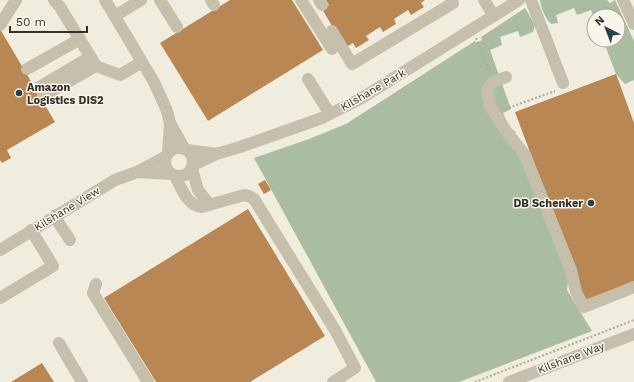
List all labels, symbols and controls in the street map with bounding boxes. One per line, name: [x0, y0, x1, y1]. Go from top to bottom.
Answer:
scale bar: [10, 8, 87, 34]
north arrow: [586, 8, 626, 48]
text: N: [592, 13, 607, 28]
text: 50 m: [16, 15, 46, 29]
street label: Kilshane Park: [338, 66, 408, 114]
place label: Amazon Logistics DIS2: [27, 81, 104, 107]
marker: Amazon Logistics DIS2: [14, 88, 24, 98]
street label: Kilshane View: [32, 184, 102, 234]
place label: DB Schenker: [513, 197, 583, 210]
marker: DB Schenker: [586, 198, 596, 208]
street label: Kilshane Way: [536, 339, 607, 377]

